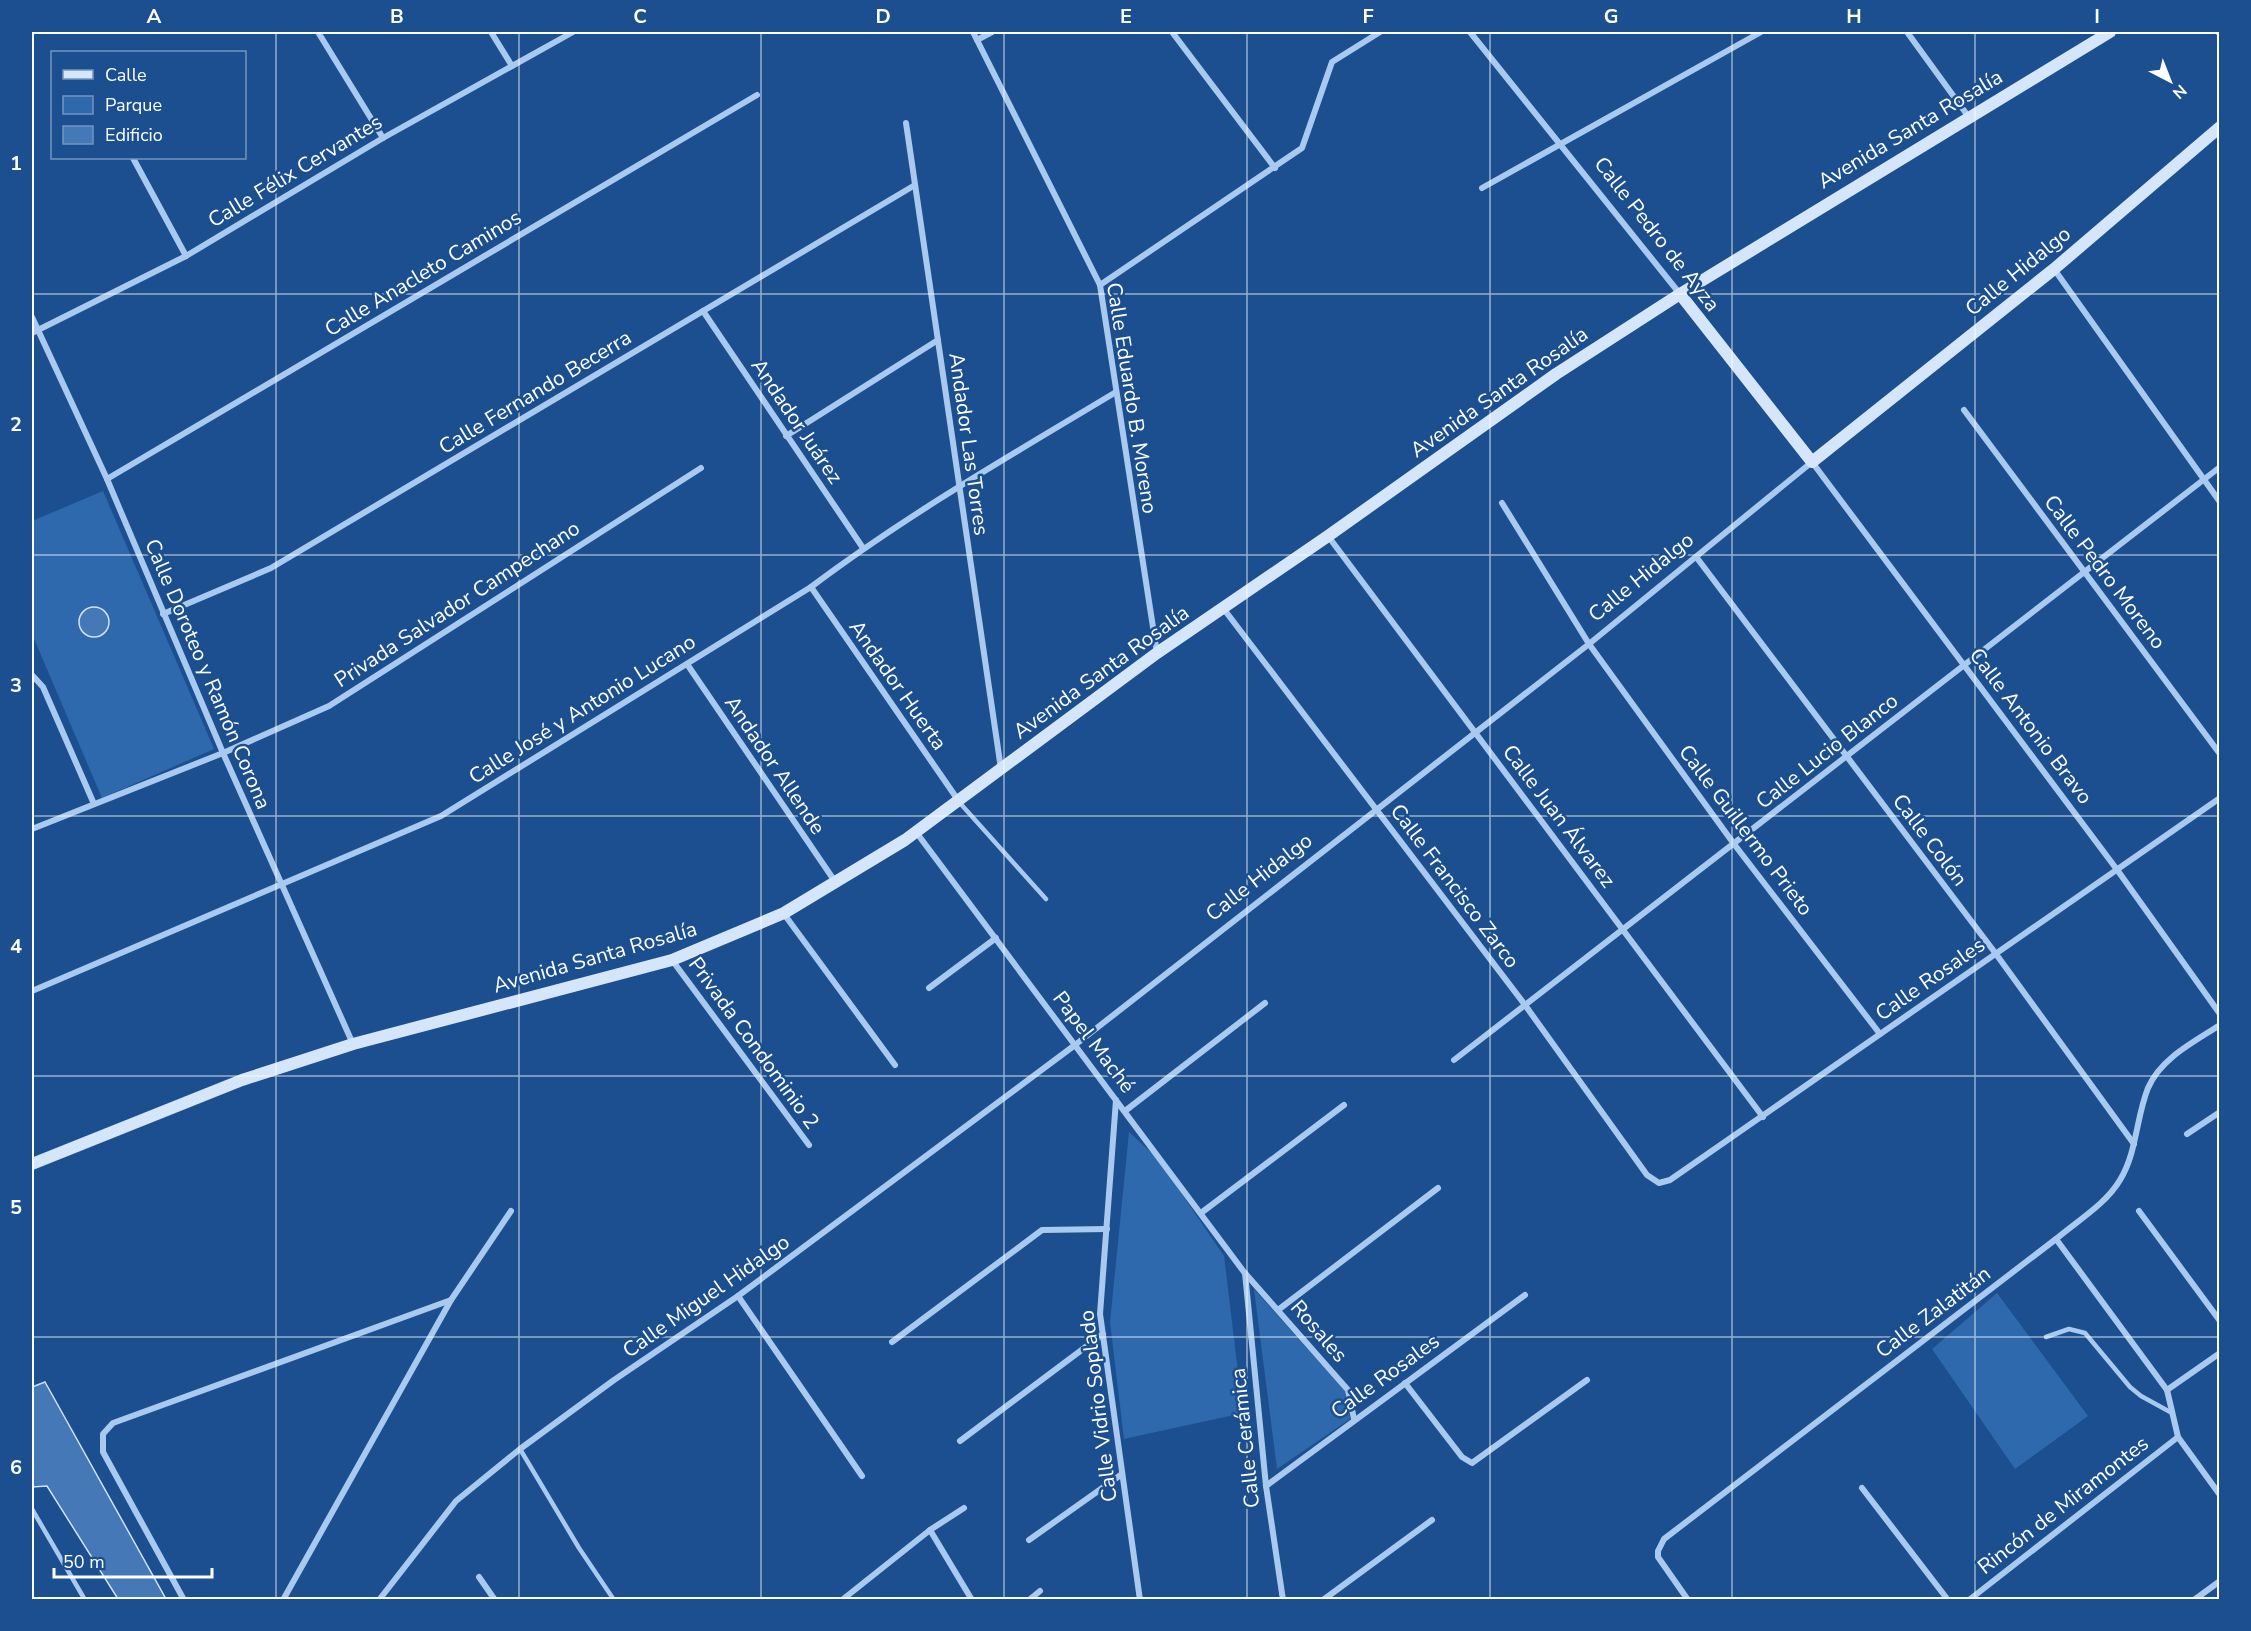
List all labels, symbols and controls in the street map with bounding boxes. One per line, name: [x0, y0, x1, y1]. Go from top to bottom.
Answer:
text: A: [147, 3, 162, 30]
text: B: [390, 3, 404, 30]
text: C: [633, 3, 647, 30]
text: D: [875, 3, 891, 30]
text: E: [1120, 3, 1132, 30]
text: F: [1362, 3, 1374, 30]
text: G: [1604, 3, 1618, 30]
text: H: [1846, 3, 1862, 30]
text: I: [2094, 3, 2100, 30]
legend: [51, 51, 246, 159]
north arrow: [2140, 51, 2200, 111]
text: Calle: [105, 63, 147, 87]
street label: Avenida Santa Rosalía: [1812, 63, 2008, 195]
text: N: [2168, 79, 2191, 104]
text: Parque: [105, 93, 162, 117]
street label: Calle Félix Cervantes: [203, 108, 387, 234]
text: Edificio: [105, 123, 163, 147]
text: 1: [10, 150, 22, 177]
street label: Calle Pedro de Ayza: [1588, 151, 1726, 317]
street label: Calle Anacleto Caminos: [319, 203, 527, 343]
street label: Calle Hidalgo: [1959, 220, 2077, 322]
street label: Calle Eduardo B. Moreno: [1100, 280, 1164, 516]
street label: Avenida Santa Rosalía: [1405, 320, 1593, 464]
street label: Calle Fernando Becerra: [433, 323, 637, 461]
street label: Andador Las Torres: [942, 351, 996, 537]
street label: Andador Juárez: [745, 353, 849, 489]
text: 2: [10, 411, 22, 438]
street label: Calle Pedro Moreno: [2038, 489, 2172, 655]
street label: Privada Salvador Campechano: [329, 514, 585, 694]
street label: Calle Hidalgo: [1582, 526, 1700, 628]
street label: Calle Doroteo y Ramón Corona: [138, 535, 278, 813]
street label: Avenida Santa Rosalía: [1007, 599, 1195, 745]
street label: Andador Huerta: [843, 614, 953, 756]
street label: Calle José y Antonio Lucano: [463, 628, 701, 790]
street label: Calle Antonio Bravo: [1963, 642, 2099, 810]
text: 3: [10, 672, 22, 699]
street label: Calle Lucio Blanco: [1750, 687, 1904, 815]
street label: Andador Allende: [718, 690, 832, 840]
street label: Calle Juan Álvarez: [1496, 739, 1622, 893]
street label: Calle Guillermo Prieto: [1672, 739, 1820, 921]
street label: Calle Colón: [1886, 788, 1974, 892]
street label: Calle Francisco Zarco: [1384, 798, 1526, 974]
street label: Calle Hidalgo: [1200, 827, 1318, 927]
street label: Avenida Santa Rosalía: [490, 914, 700, 1000]
street label: Calle Rosales: [1870, 931, 1990, 1027]
text: 4: [10, 933, 22, 960]
street label: Privada Condominio 2: [682, 951, 826, 1135]
street label: Papel Maché: [1046, 985, 1142, 1099]
text: 5: [10, 1194, 22, 1221]
street label: Calle Miguel Hidalgo: [617, 1228, 795, 1364]
street label: Calle Zalatitán: [1870, 1260, 1996, 1364]
street label: Rosales: [1284, 1294, 1354, 1368]
street label: Calle Vidrio Soplado: [1072, 1309, 1124, 1503]
street label: Calle Rosales: [1325, 1327, 1445, 1425]
street label: Calle Cerámica: [1224, 1367, 1266, 1509]
street label: Rincón de Miramontes: [1972, 1429, 2154, 1581]
text: 6: [10, 1454, 22, 1481]
scale bar: [54, 1541, 212, 1579]
text: 50 m: [63, 1550, 105, 1574]

